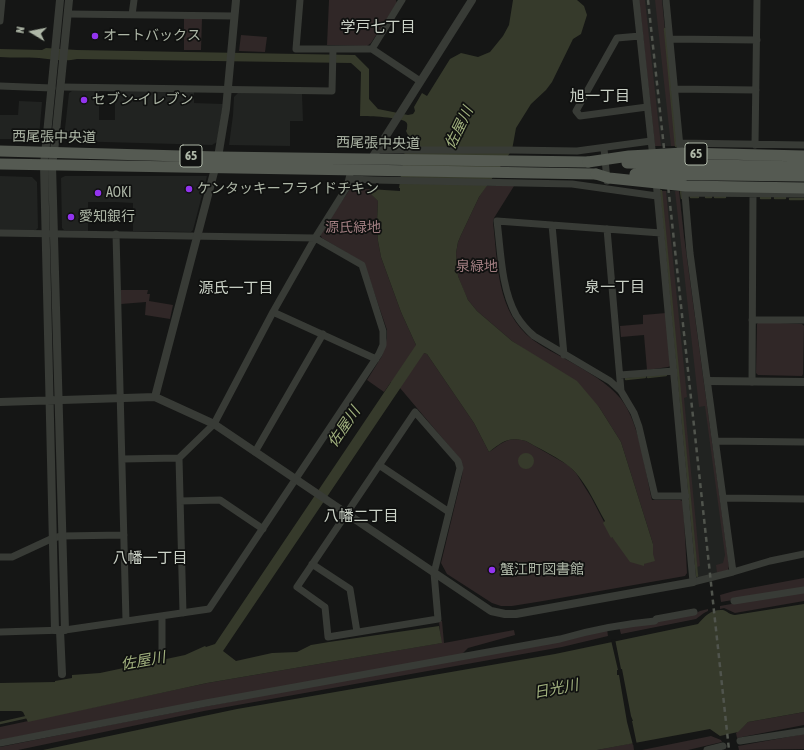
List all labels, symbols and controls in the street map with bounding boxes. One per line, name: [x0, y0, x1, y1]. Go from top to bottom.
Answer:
north arrow: [12, 12, 52, 52]
district label: 学戸七丁目: [341, 18, 415, 36]
text: N: [14, 26, 27, 34]
place label: オートバックス: [103, 28, 201, 44]
marker: オートバックス: [90, 31, 100, 41]
district label: 旭一丁目: [570, 87, 630, 105]
place label: セブン-イレブン: [92, 92, 193, 108]
marker: セブン-イレブン: [79, 95, 89, 105]
water label: 佐屋川: [441, 104, 477, 152]
street label: 西尾張中央道: [12, 128, 96, 146]
street label: 西尾張中央道: [336, 134, 420, 152]
road number: 65: [685, 143, 707, 165]
road number: 65: [180, 145, 202, 167]
place label: ケンタッキーフライドチキン: [197, 181, 379, 197]
marker: ケンタッキーフライドチキン: [184, 184, 194, 194]
place label: AOKI: [106, 185, 131, 201]
marker: AOKI: [93, 188, 103, 198]
place label: 愛知銀行: [79, 209, 135, 225]
marker: 愛知銀行: [66, 212, 76, 222]
park label: 源氏緑地: [325, 220, 381, 236]
park label: 泉緑地: [456, 259, 498, 275]
district label: 泉一丁目: [585, 278, 645, 296]
district label: 源氏一丁目: [199, 279, 273, 297]
water label: 佐屋川: [324, 403, 364, 451]
district label: 八幡二丁目: [324, 507, 398, 525]
district label: 八幡一丁目: [113, 549, 187, 567]
place label: 蟹江町図書館: [500, 562, 584, 578]
marker: 蟹江町図書館: [487, 565, 497, 575]
water label: 佐屋川: [119, 648, 167, 674]
water label: 日光川: [532, 676, 580, 702]

